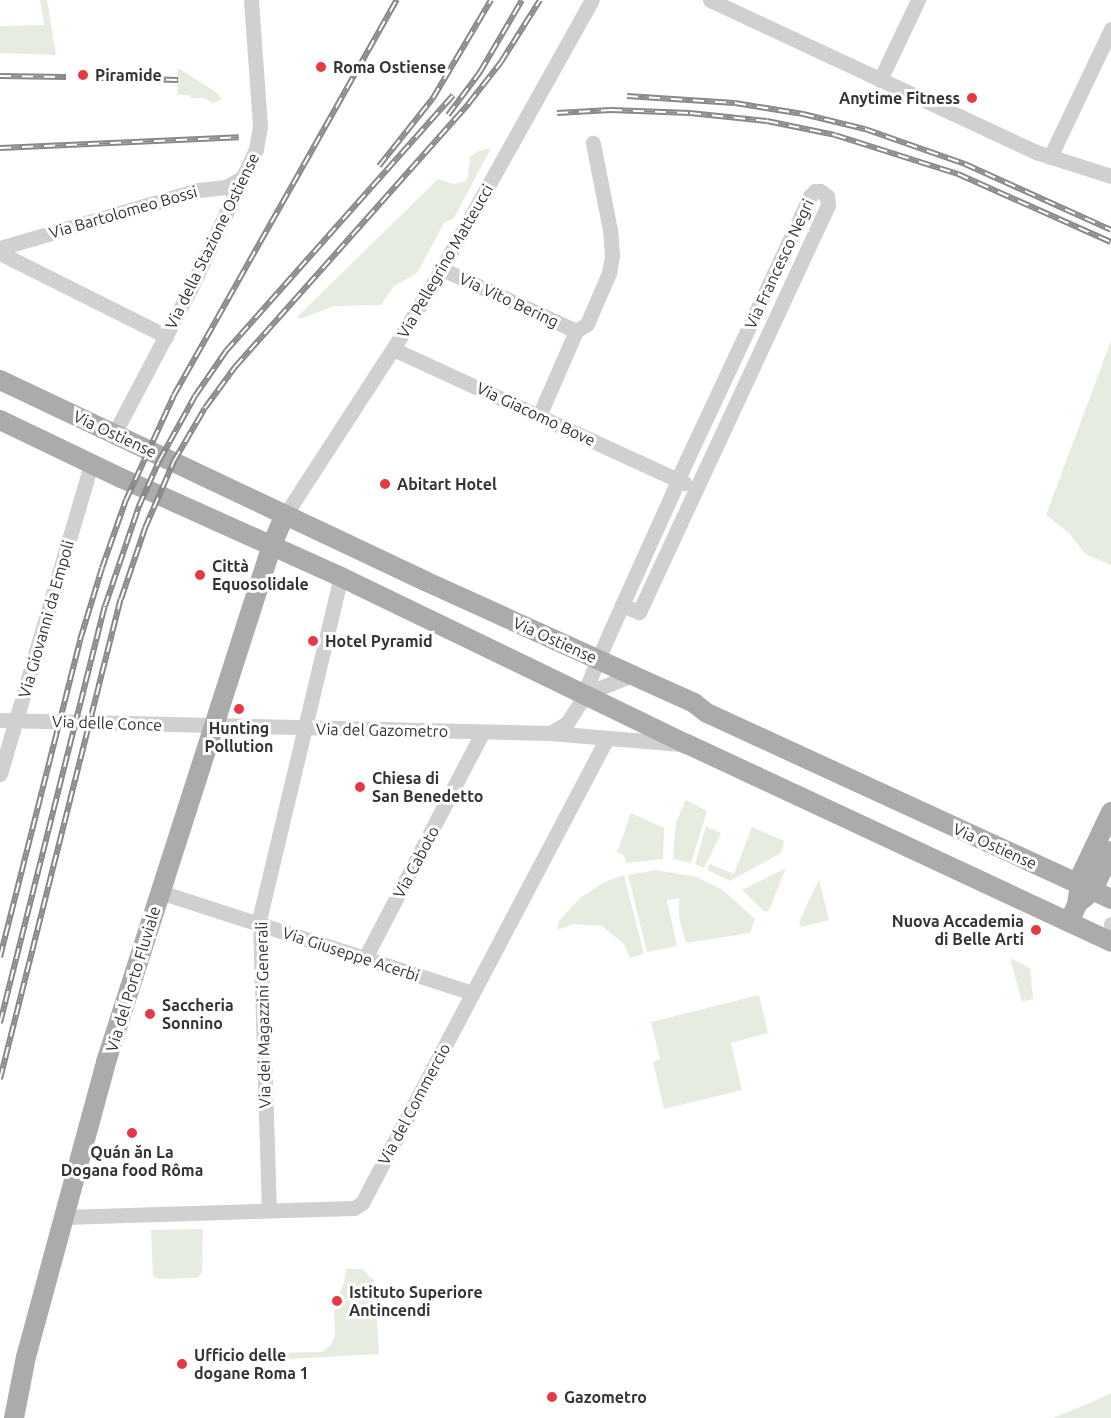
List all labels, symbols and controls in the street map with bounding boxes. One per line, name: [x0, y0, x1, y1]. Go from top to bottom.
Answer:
place label: Roma Ostiense: [333, 57, 446, 77]
marker: Roma Ostiense: [314, 60, 328, 74]
place label: Piramide: [95, 65, 162, 85]
marker: Piramide: [76, 68, 90, 82]
place label: Anytime Fitness: [839, 88, 960, 108]
marker: Anytime Fitness: [965, 91, 979, 105]
street label: Via della Stazione Ostiense: [161, 150, 263, 332]
street label: Via Pellegrino Matteucci: [393, 181, 497, 341]
street label: Via Bartolomeo Bossi: [47, 182, 199, 242]
street label: Via Francesco Negri: [741, 196, 817, 332]
street label: Via Vito Bering: [456, 269, 562, 331]
street label: Via Giacomo Bove: [474, 378, 598, 450]
street label: Via Ostiense: [70, 406, 160, 462]
place label: Abitart Hotel: [397, 474, 497, 494]
marker: Abitart Hotel: [378, 477, 392, 491]
street label: Via Giovanni da Empoli: [14, 538, 78, 700]
place label: Città Equosolidale: [212, 556, 309, 594]
marker: Città Equosolidale: [193, 568, 207, 582]
street label: Via Ostiense: [510, 613, 600, 667]
place label: Hotel Pyramid: [325, 631, 433, 651]
marker: Hotel Pyramid: [306, 634, 320, 648]
marker: Hunting Pollution: [232, 702, 246, 716]
street label: Via delle Conce: [52, 711, 162, 735]
place label: Hunting Pollution: [205, 718, 273, 756]
street label: Via del Gazometro: [316, 719, 448, 741]
place label: Chiesa di San Benedetto: [372, 768, 483, 806]
marker: Chiesa di San Benedetto: [353, 780, 367, 794]
street label: Via Ostiense: [950, 819, 1040, 873]
street label: Via Caboto: [389, 823, 443, 901]
street label: Via del Porto Fluviale: [102, 904, 164, 1054]
place label: Nuova Accademia di Belle Arti: [892, 911, 1024, 949]
street label: Via dei Magazzini Generali: [252, 921, 274, 1109]
street label: Via Giuseppe Acerbi: [280, 923, 422, 985]
marker: Nuova Accademia di Belle Arti: [1029, 923, 1043, 937]
place label: Saccheria Sonnino: [162, 995, 234, 1033]
marker: Saccheria Sonnino: [143, 1007, 157, 1021]
street label: Via del Commercio: [374, 1040, 454, 1168]
marker: Quán ăn La Dogana food Rôma: [125, 1126, 139, 1140]
place label: Quán ăn La Dogana food Rôma: [61, 1142, 203, 1180]
place label: Istituto Superiore Antincendi: [349, 1282, 483, 1320]
marker: Istituto Superiore Antincendi: [330, 1294, 344, 1308]
place label: Ufficio delle dogane Roma 1: [194, 1345, 309, 1383]
marker: Ufficio delle dogane Roma 1: [175, 1357, 189, 1371]
place label: Gazometro: [564, 1387, 647, 1407]
marker: Gazometro: [545, 1390, 559, 1404]

